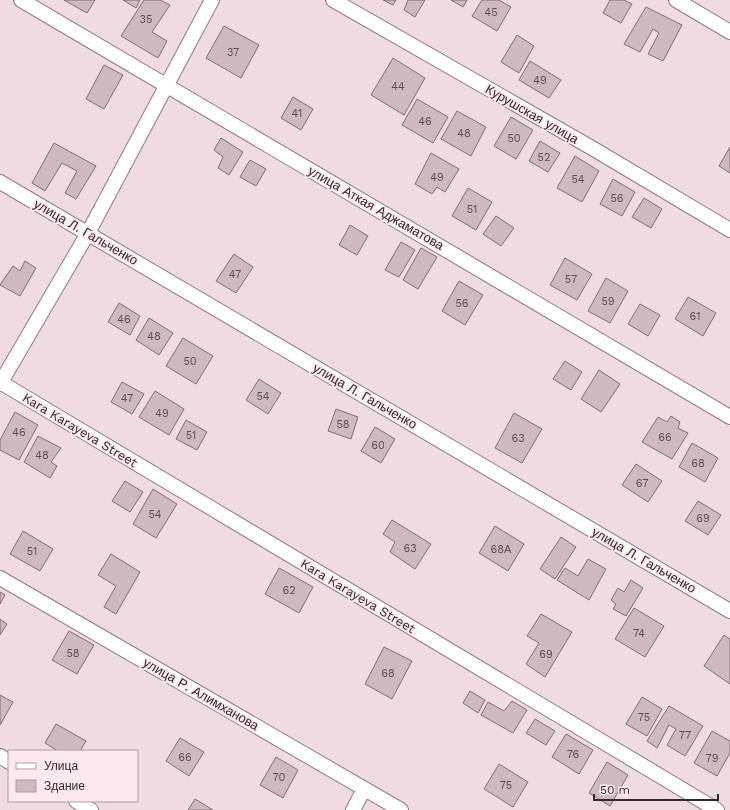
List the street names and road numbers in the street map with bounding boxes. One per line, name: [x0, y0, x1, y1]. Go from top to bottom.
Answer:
street label: Курушская улица: [483, 81, 582, 147]
street label: улица Аткая Аджаматова: [305, 163, 447, 253]
street label: улица Л. Гальченко: [31, 196, 141, 268]
street label: улица Л. Гальченко: [310, 360, 420, 432]
street label: Kara Karayeva Street: [20, 390, 141, 471]
street label: улица Л. Гальченко: [589, 524, 699, 596]
street label: Kara Karayeva Street: [298, 556, 419, 637]
street label: улица Р. Алимханова: [140, 655, 262, 734]

